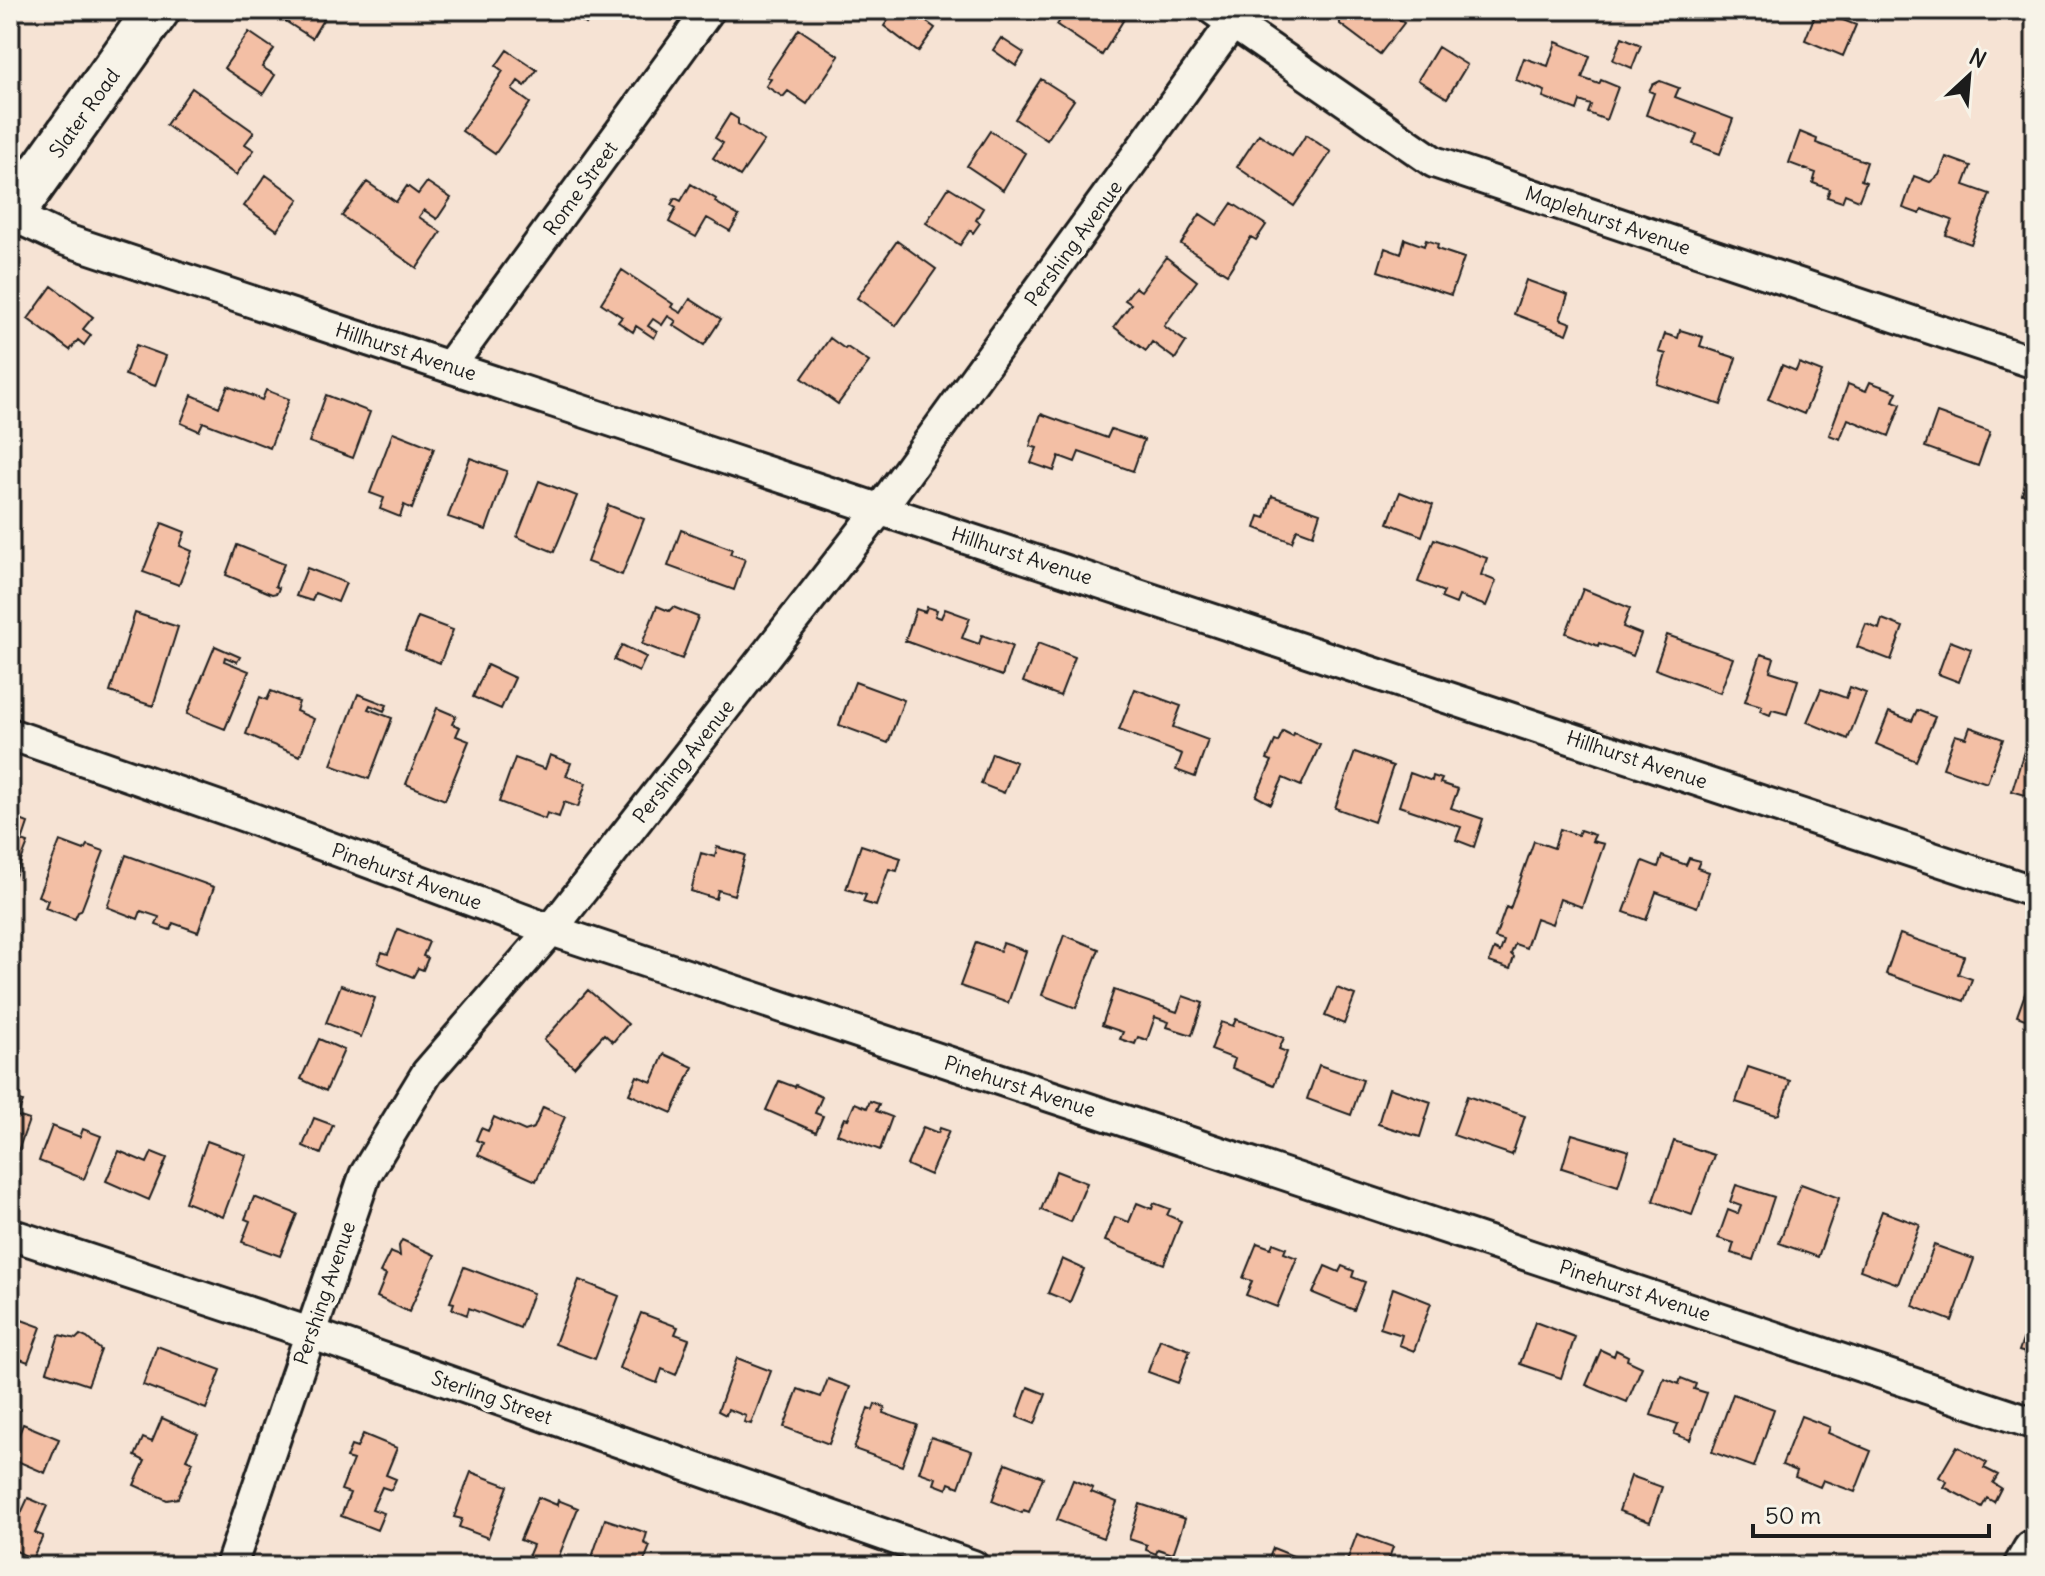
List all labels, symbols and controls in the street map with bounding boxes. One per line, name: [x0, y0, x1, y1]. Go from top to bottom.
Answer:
north arrow: [1929, 36, 2009, 116]
text: N: [1965, 42, 1991, 74]
street label: Slater Road: [43, 63, 125, 162]
street label: Rome Street: [537, 136, 623, 240]
street label: Pershing Avenue: [1019, 175, 1127, 311]
street label: Maplehurst Avenue: [1522, 180, 1694, 260]
street label: Hillhurst Avenue: [332, 316, 480, 386]
street label: Hillhurst Avenue: [948, 520, 1096, 590]
street label: Pershing Avenue: [627, 694, 739, 828]
street label: Hillhurst Avenue: [1563, 724, 1711, 794]
street label: Pinehurst Avenue: [329, 837, 485, 915]
street label: Pinehurst Avenue: [941, 1050, 1099, 1122]
street label: Pershing Avenue: [288, 1218, 360, 1368]
street label: Pinehurst Avenue: [1556, 1254, 1714, 1326]
street label: Sterling Street: [428, 1365, 556, 1429]
scale bar: [1753, 1488, 1989, 1538]
text: 50 m: [1765, 1500, 1821, 1530]

